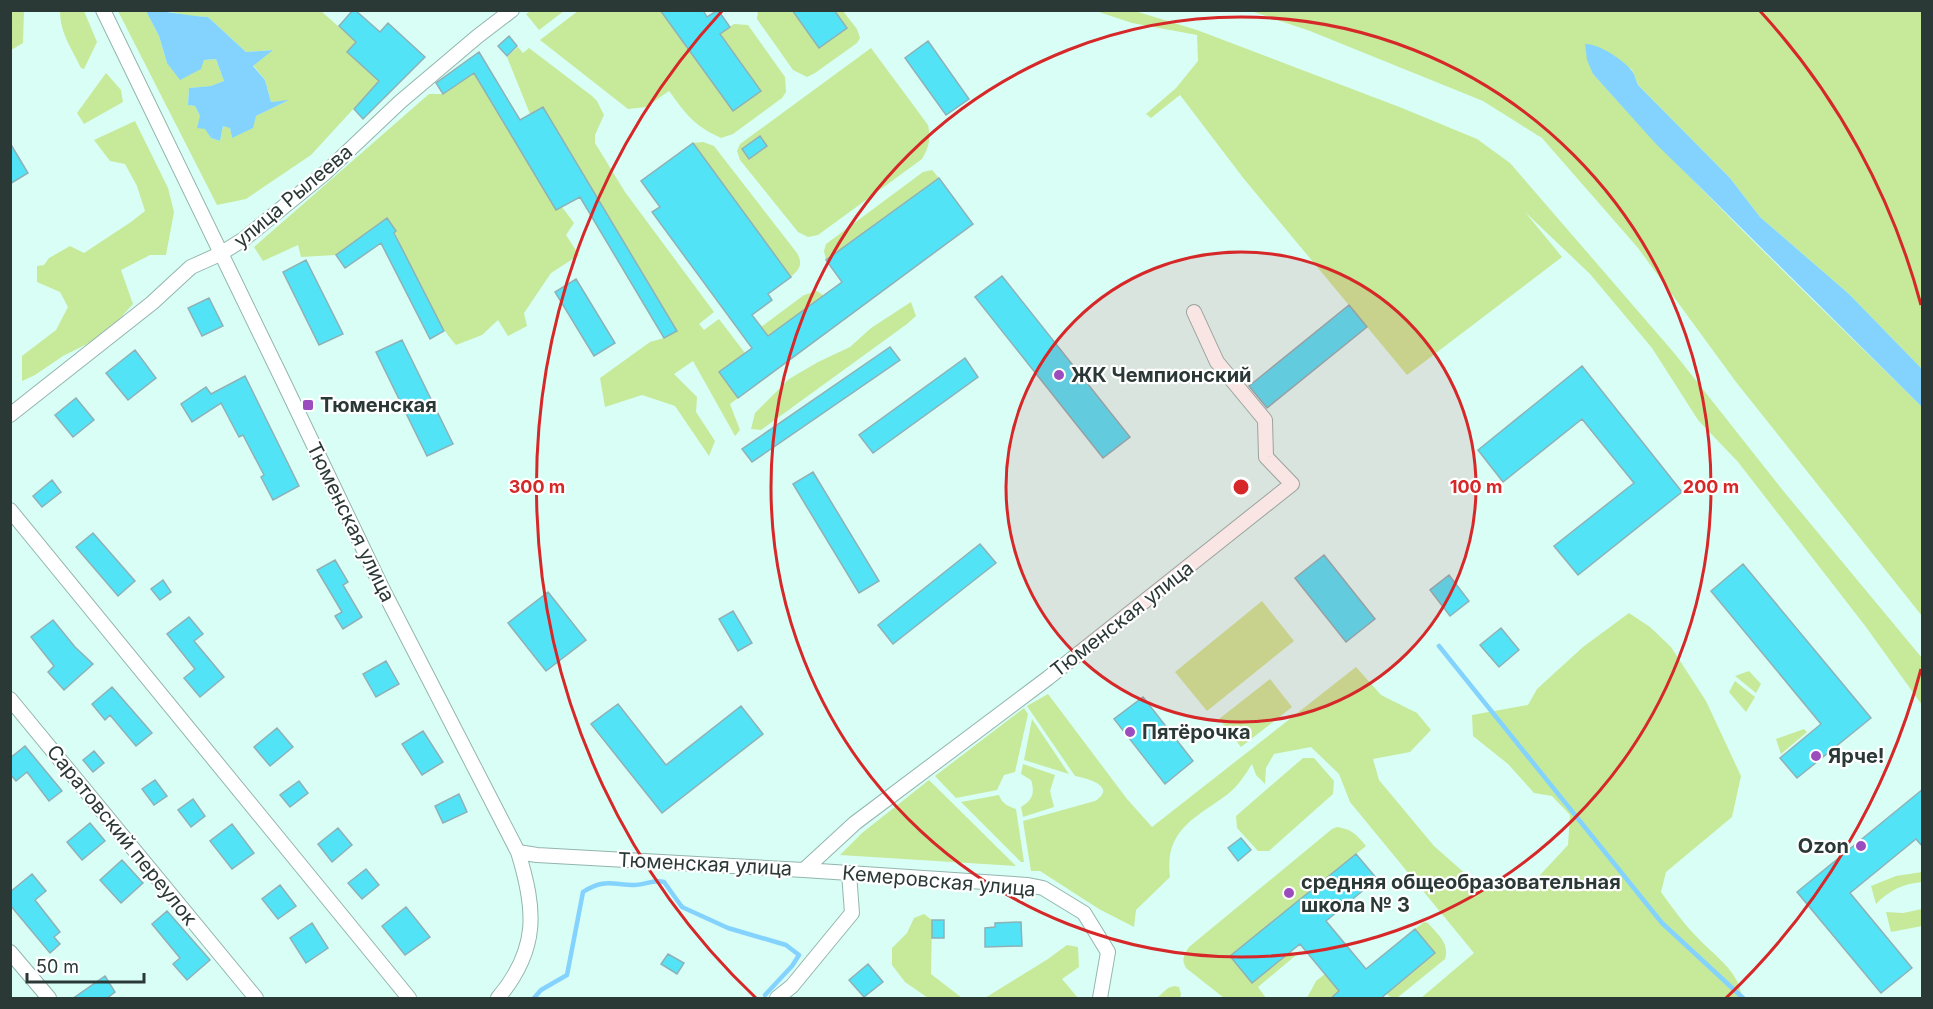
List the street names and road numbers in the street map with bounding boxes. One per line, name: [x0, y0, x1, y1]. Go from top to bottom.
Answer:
street label: улица Рылеева: [229, 139, 357, 253]
street label: Тюменская улица: [302, 438, 400, 606]
street label: Тюменская улица: [1046, 556, 1198, 682]
street label: Саратовский переулок: [42, 740, 202, 930]
street label: Тюменская улица: [617, 847, 793, 881]
street label: Кемеровская улица: [841, 861, 1037, 901]

